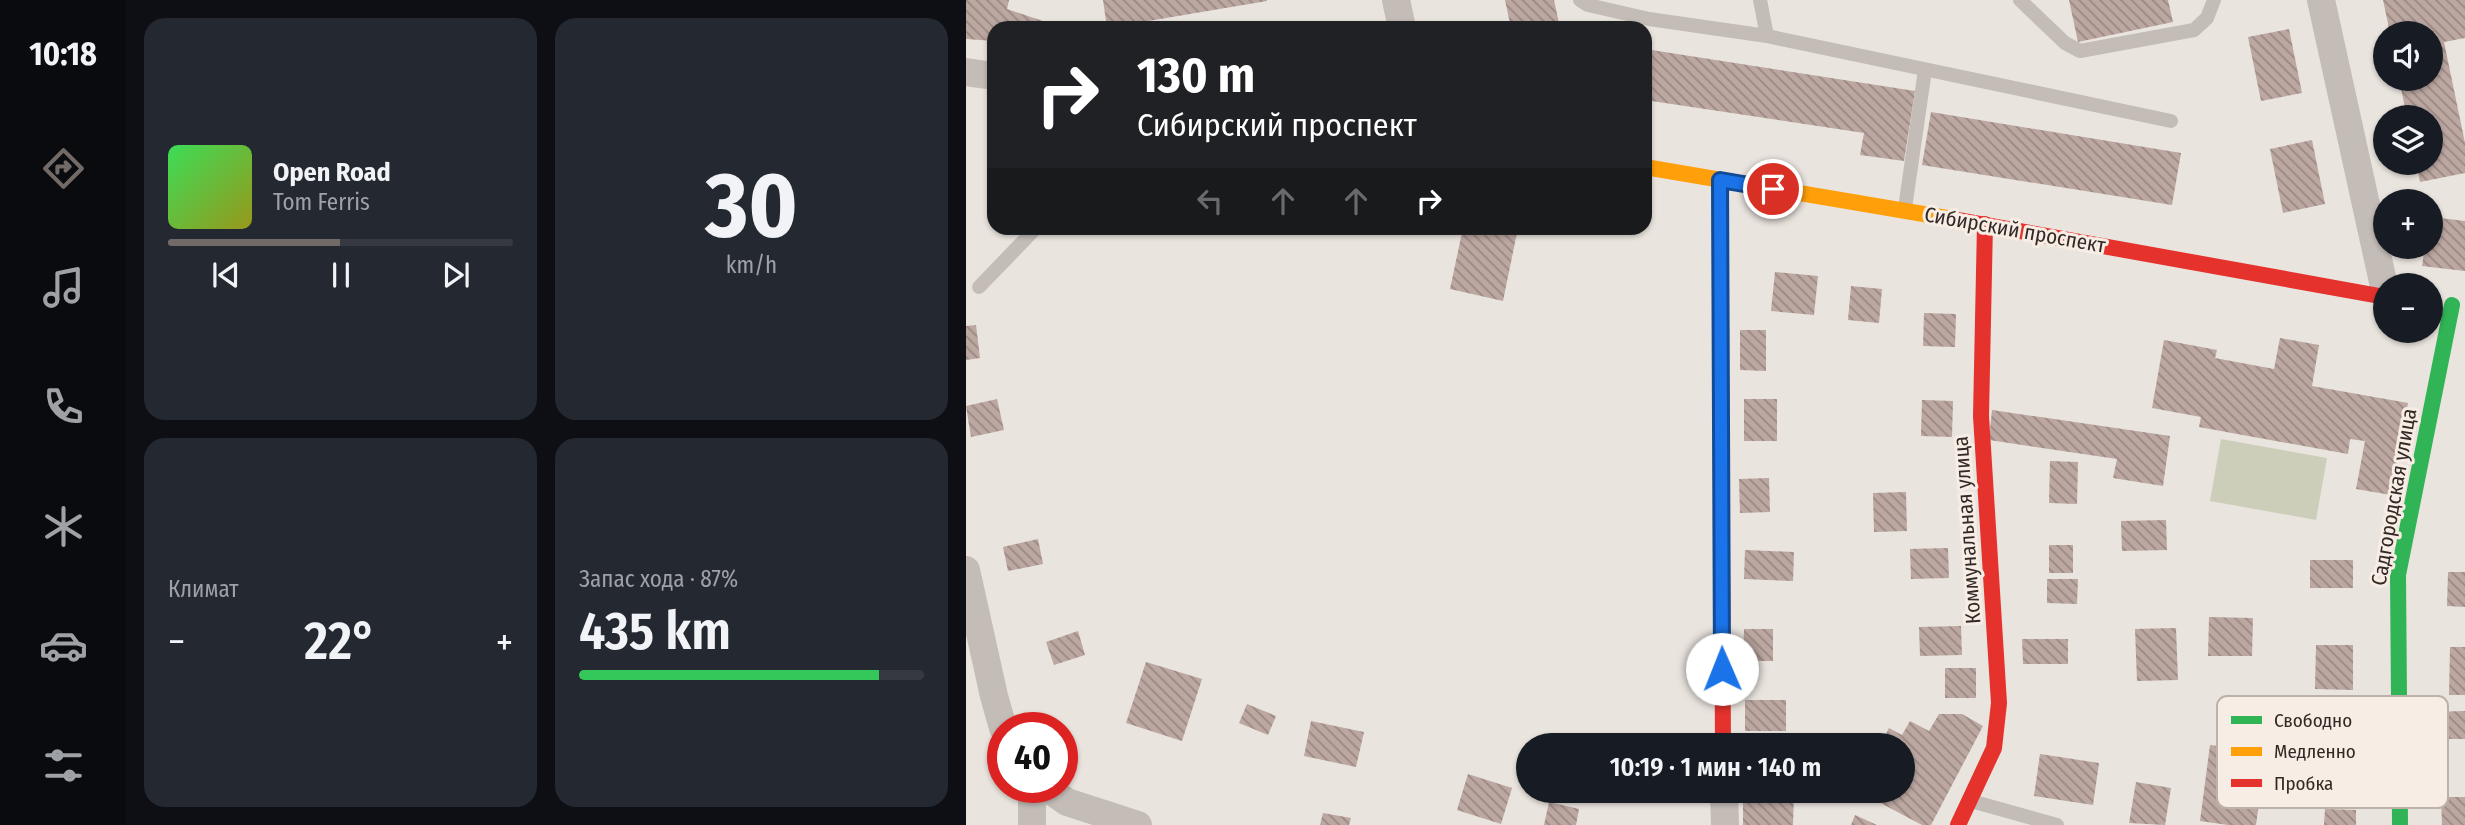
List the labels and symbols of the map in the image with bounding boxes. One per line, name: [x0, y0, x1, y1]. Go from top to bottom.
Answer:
pin: [1743, 159, 1803, 219]
street label: Сибирский проспект: [1922, 201, 2108, 259]
street label: Садгородская улица: [2366, 406, 2422, 588]
street label: Коммунальная улица: [1947, 435, 1987, 625]
position arrow: [1685, 632, 1759, 706]
legend: [2217, 696, 2448, 808]
text: Свободно: [2274, 709, 2352, 732]
speed limit sign: 40: [987, 712, 1078, 803]
text: Медленно: [2274, 740, 2356, 763]
text: Пробка: [2274, 772, 2333, 795]

